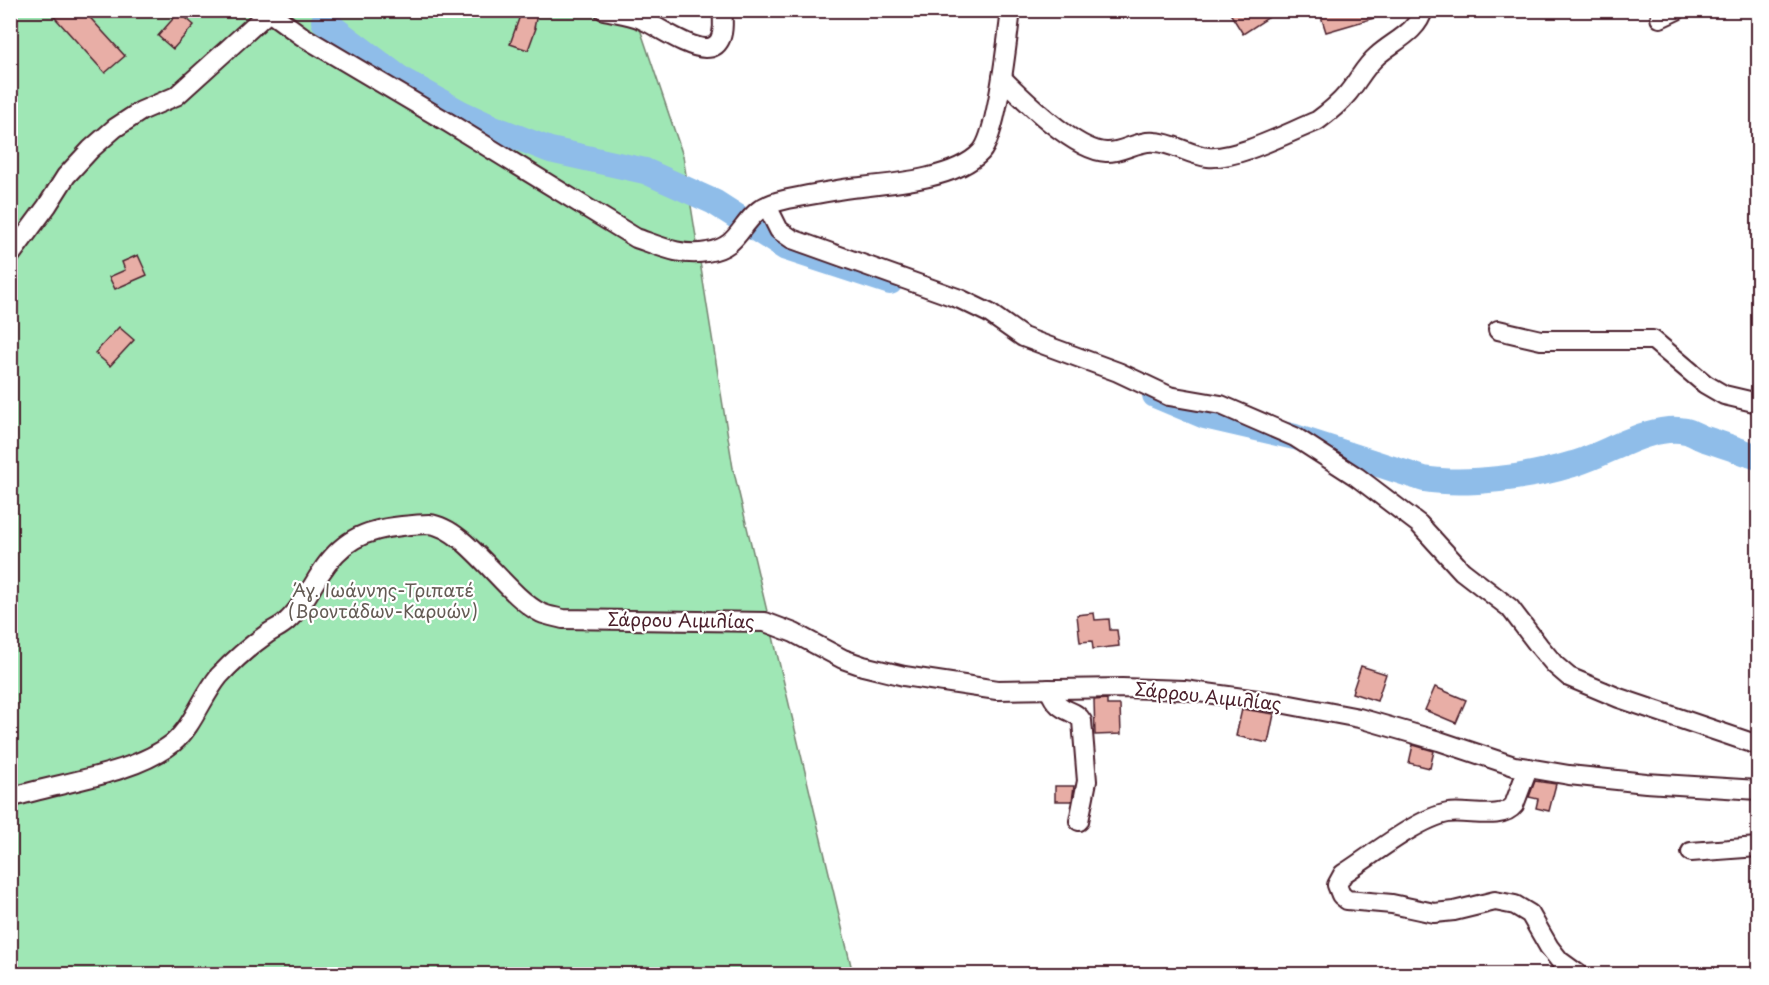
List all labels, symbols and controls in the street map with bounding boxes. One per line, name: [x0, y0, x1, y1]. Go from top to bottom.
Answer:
park label: Άγ. Ιωάννης-Τριπατέ (Βροντάδων-Καρυών): [288, 576, 478, 624]
street label: Σάρρου Αιμιλίας: [607, 605, 755, 634]
street label: Σάρρου Αιμιλίας: [1134, 674, 1283, 717]

